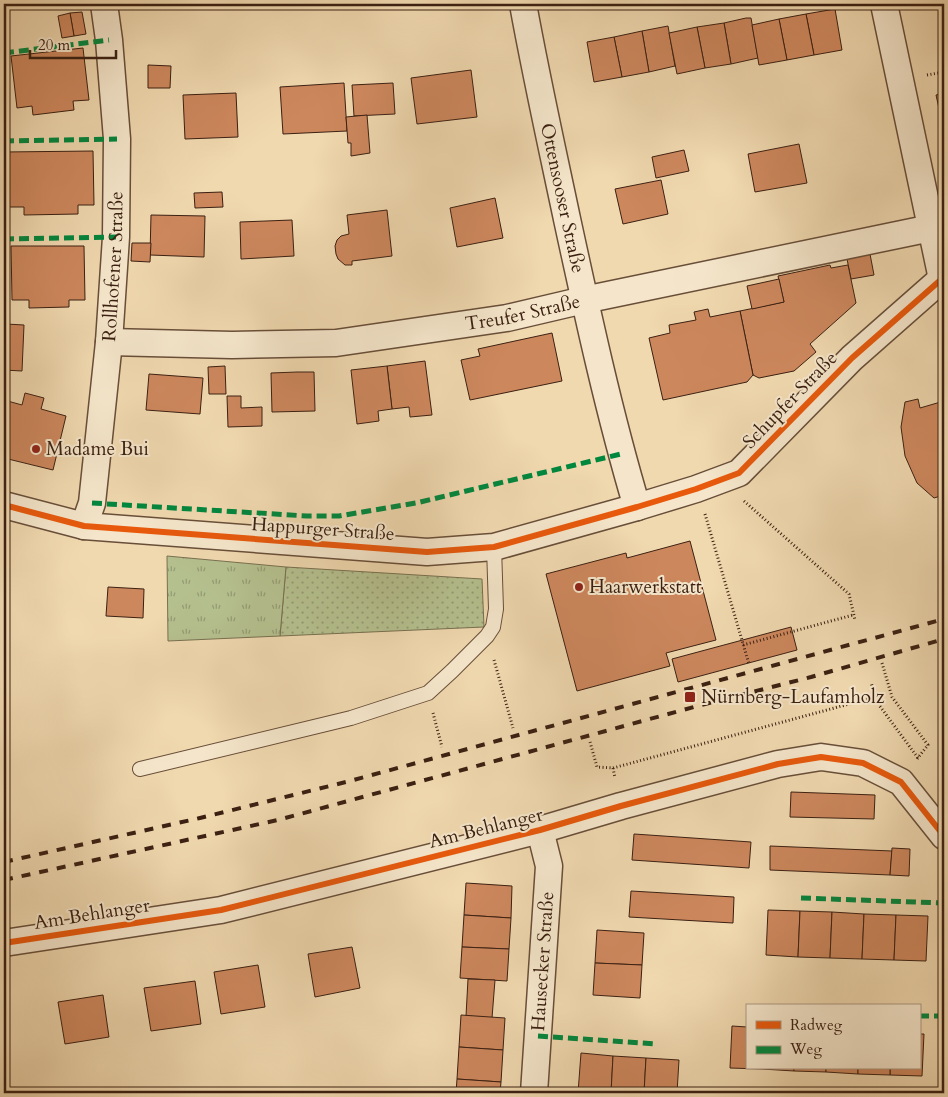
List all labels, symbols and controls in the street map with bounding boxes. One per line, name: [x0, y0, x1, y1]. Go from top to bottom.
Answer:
scale bar: [30, 28, 116, 60]
text: 20 m: [38, 35, 70, 55]
street label: Ottensooser Straße: [534, 121, 591, 275]
street label: Rollhofener Straße: [96, 191, 129, 342]
street label: Treufer Straße: [463, 288, 583, 337]
street label: Schupfer Straße: [737, 346, 843, 454]
place label: Madame Bui: [46, 436, 149, 462]
marker: Madame Bui: [30, 443, 42, 455]
street label: Happurger Straße: [250, 511, 396, 547]
place label: Haarwerkstatt: [589, 574, 702, 600]
marker: Haarwerkstatt: [573, 581, 585, 593]
place label: Nürnberg-Laufamholz: [701, 684, 885, 710]
marker: Nürnberg-Laufamholz: [683, 690, 697, 704]
street label: Am Behlanger: [426, 801, 546, 855]
street label: Hausecker Straße: [525, 891, 560, 1032]
street label: Am Behlanger: [32, 892, 152, 936]
legend: [746, 1004, 920, 1070]
text: Radweg: [790, 1015, 843, 1035]
text: Weg: [789, 1039, 822, 1059]

